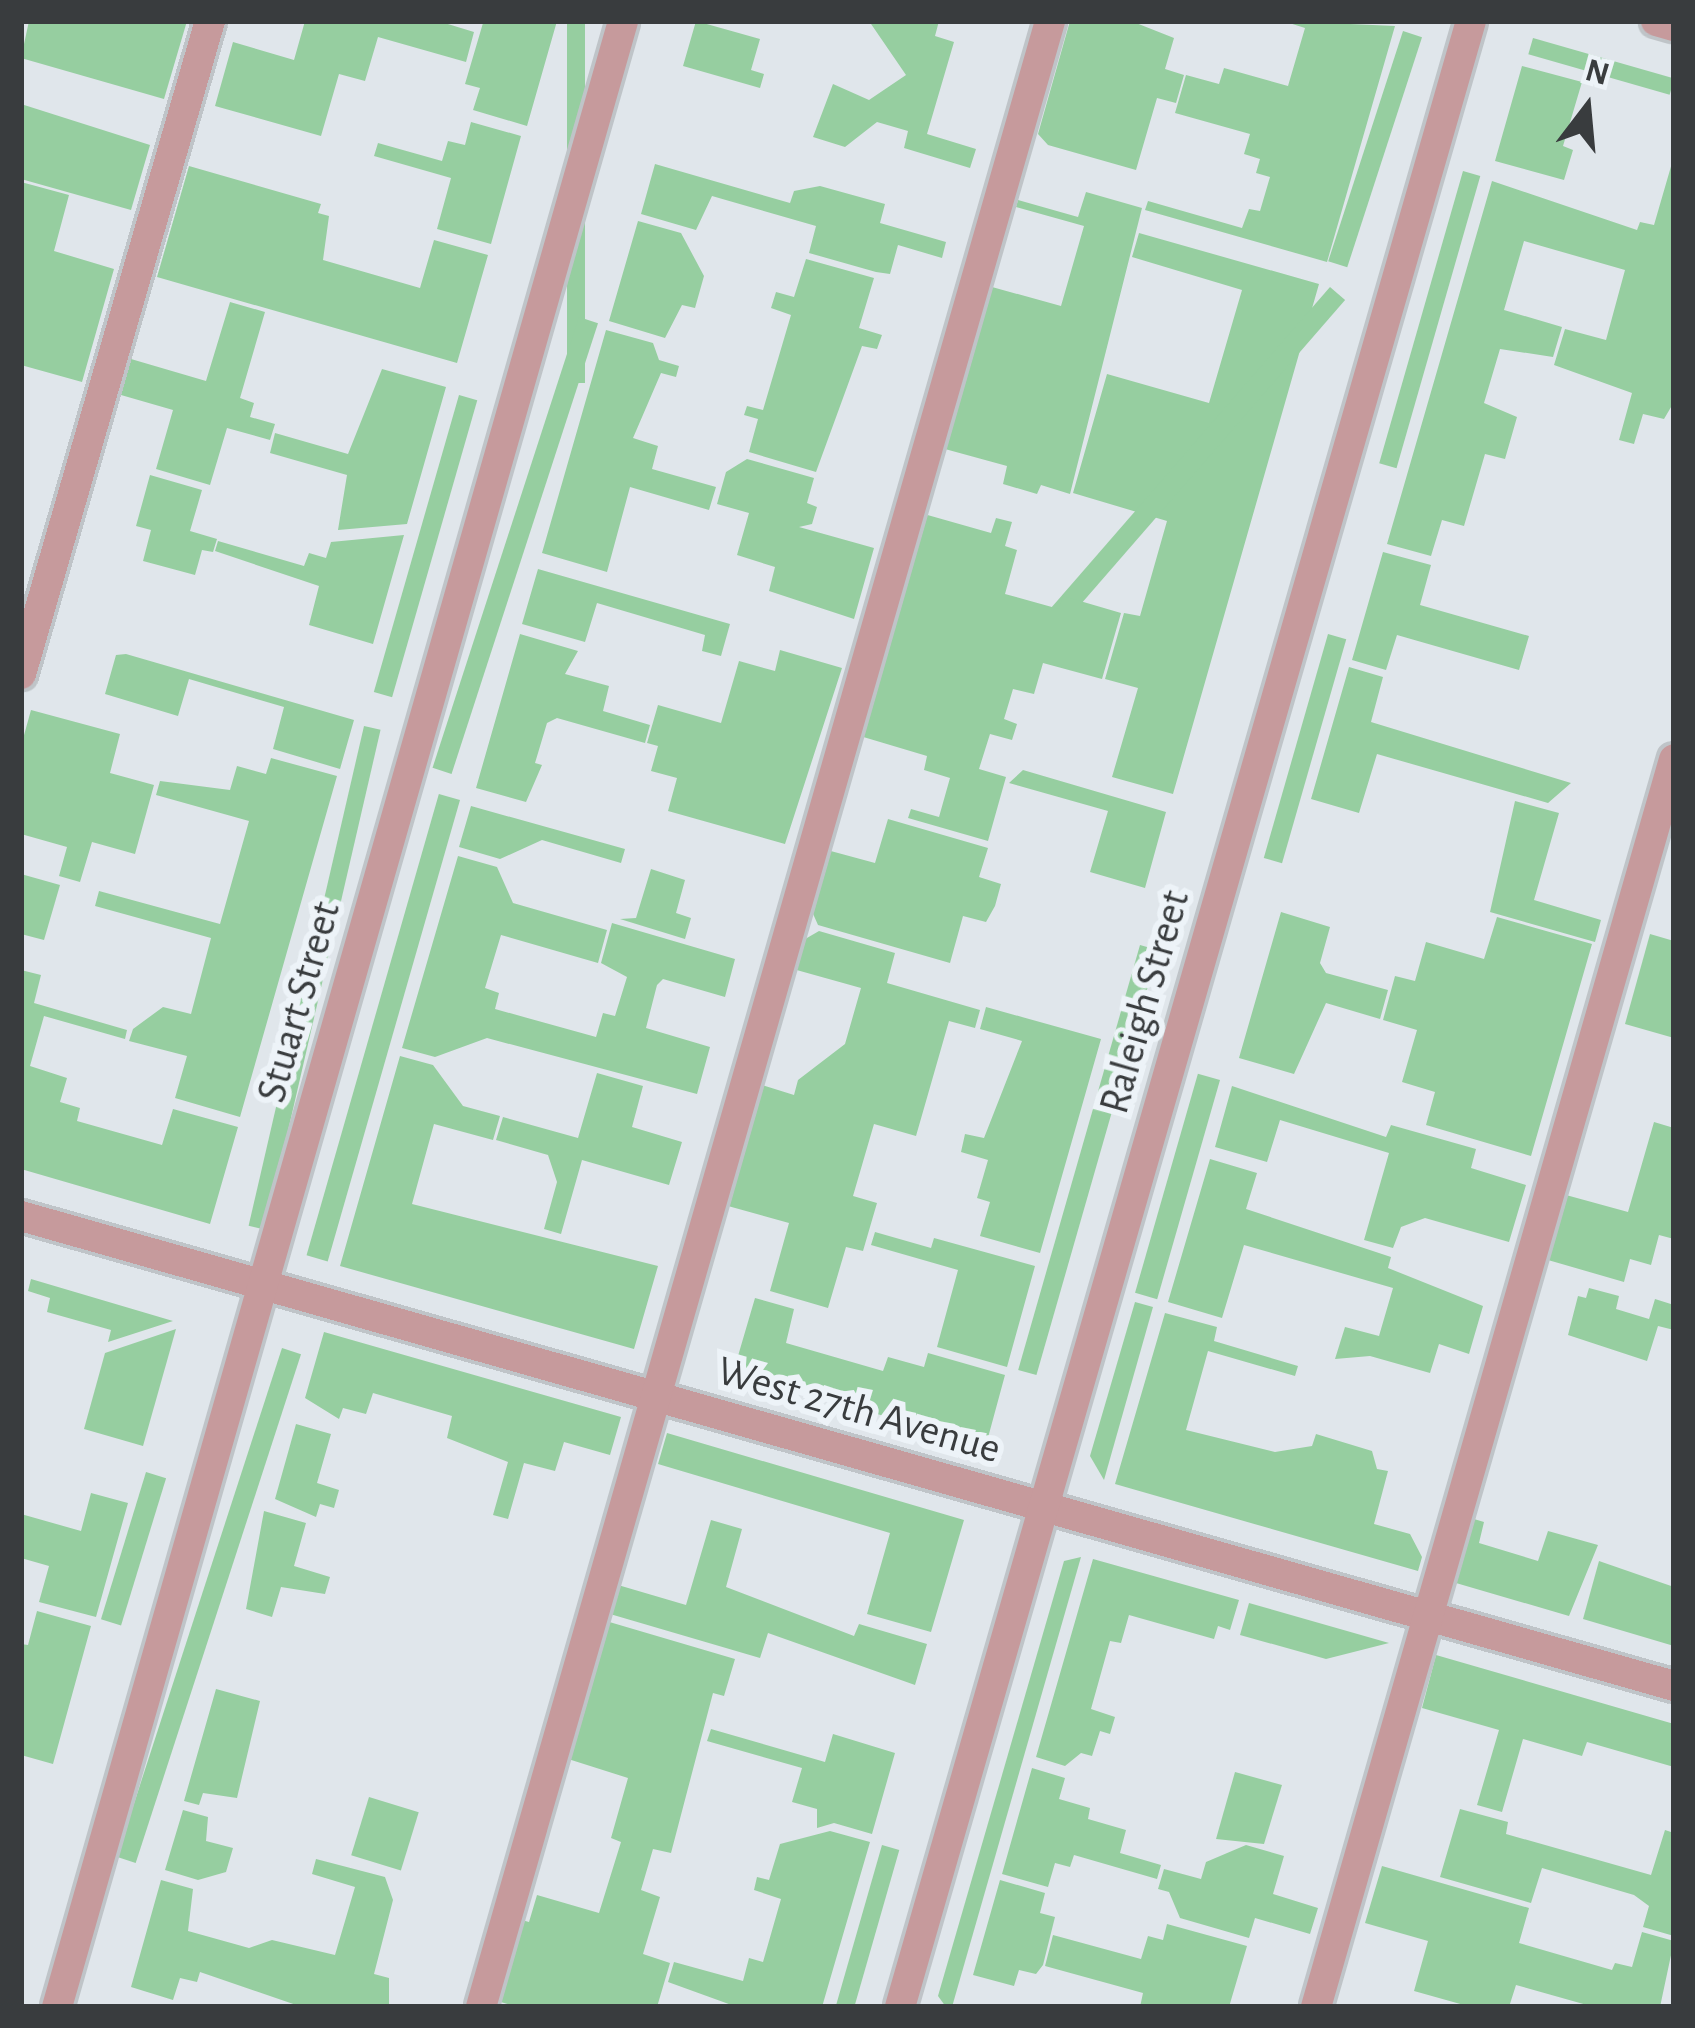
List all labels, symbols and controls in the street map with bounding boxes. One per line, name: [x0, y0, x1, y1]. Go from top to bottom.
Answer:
north arrow: [1527, 48, 1647, 168]
text: N: [1581, 54, 1613, 92]
street label: Raleigh Street: [1089, 885, 1201, 1119]
street label: Stuart Street: [246, 896, 352, 1108]
street label: West 27th Avenue: [712, 1346, 1006, 1474]

